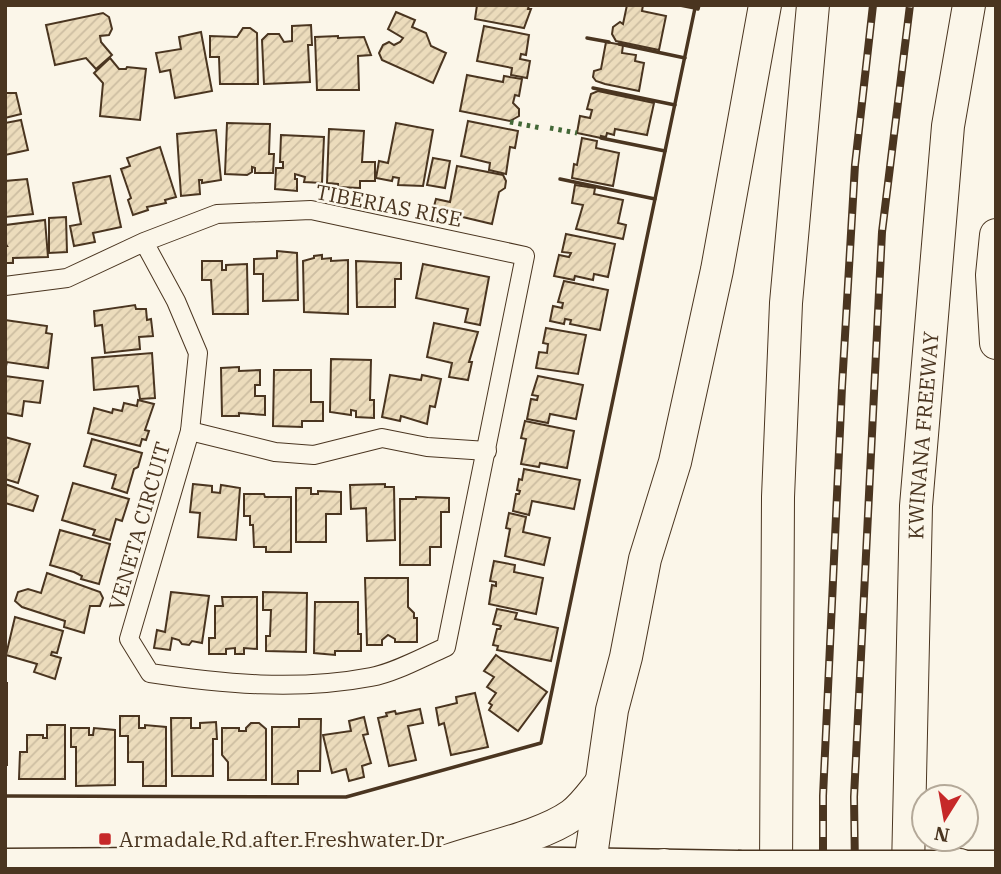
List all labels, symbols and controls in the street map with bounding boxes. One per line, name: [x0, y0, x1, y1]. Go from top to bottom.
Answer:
street label: TIBERIAS RISE: [313, 177, 465, 233]
street label: KWINANA FREEWAY: [901, 330, 945, 540]
street label: VENETA CIRCUIT: [102, 439, 176, 613]
north arrow: [910, 783, 980, 853]
text: N: [932, 821, 951, 848]
place label: Armadale Rd after Freshwater Dr: [119, 825, 445, 853]
marker: Armadale Rd after Freshwater Dr: [97, 831, 113, 847]

